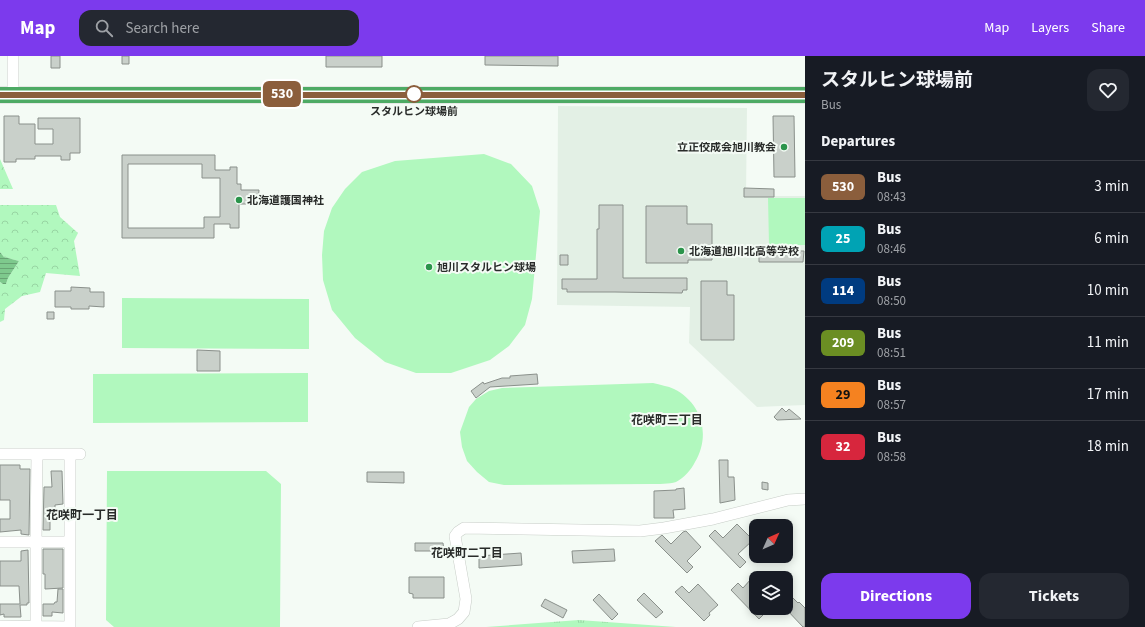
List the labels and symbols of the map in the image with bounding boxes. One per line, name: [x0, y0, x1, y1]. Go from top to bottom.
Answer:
line badge: 530: [259, 81, 305, 107]
marker: スタルヒン球場前: [405, 85, 423, 103]
place label: スタルヒン球場前: [370, 104, 458, 119]
place label: 立正佼成会旭川教会: [677, 140, 776, 155]
marker: 立正佼成会旭川教会: [779, 142, 789, 152]
place label: 北海道護国神社: [247, 193, 324, 208]
marker: 北海道護国神社: [234, 195, 244, 205]
place label: 北海道旭川北高等学校: [689, 244, 799, 259]
marker: 北海道旭川北高等学校: [676, 246, 686, 256]
place label: 旭川スタルヒン球場: [437, 260, 536, 275]
marker: 旭川スタルヒン球場: [424, 262, 434, 272]
district label: 花咲町三丁目: [631, 412, 703, 429]
district label: 花咲町一丁目: [46, 507, 118, 524]
north arrow: [749, 519, 793, 563]
district label: 花咲町二丁目: [431, 545, 503, 562]

